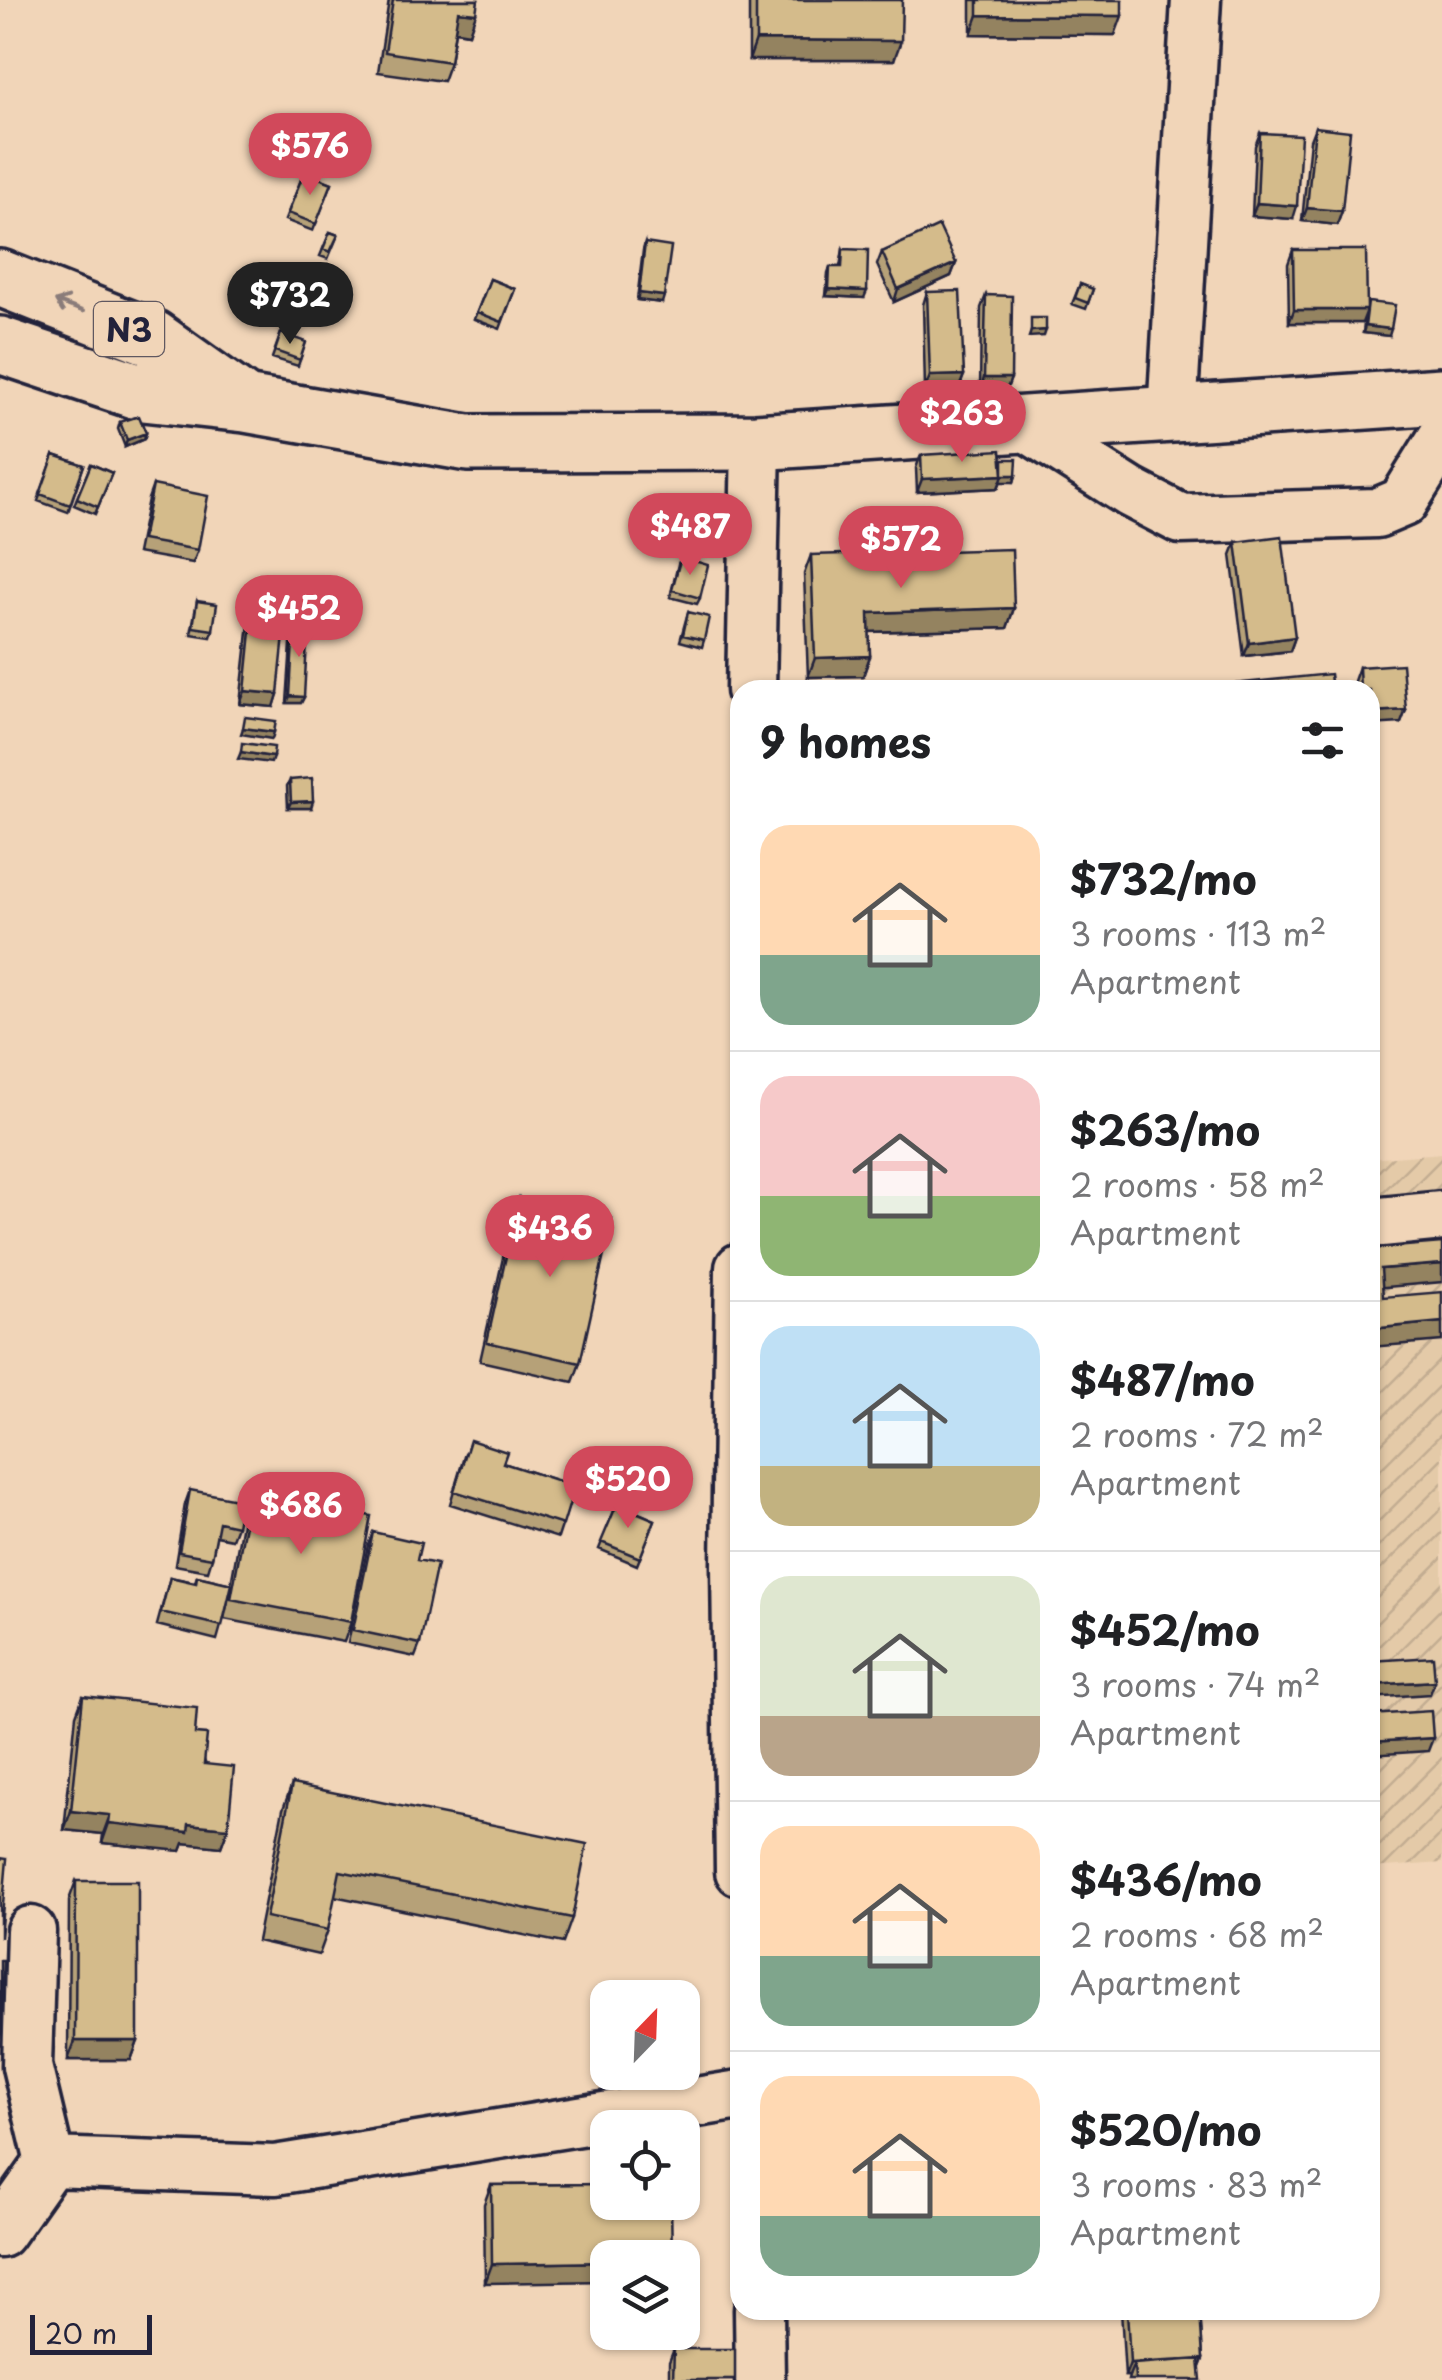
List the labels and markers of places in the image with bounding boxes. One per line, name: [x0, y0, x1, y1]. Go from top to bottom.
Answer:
pin: $576: [251, 113, 369, 198]
pin: $732: [231, 262, 349, 347]
pin: $263: [903, 380, 1021, 465]
pin: $487: [631, 493, 749, 578]
pin: $572: [842, 506, 960, 591]
pin: $452: [240, 575, 358, 660]
pin: $436: [491, 1195, 609, 1280]
pin: $520: [569, 1446, 687, 1531]
pin: $686: [242, 1472, 360, 1557]

